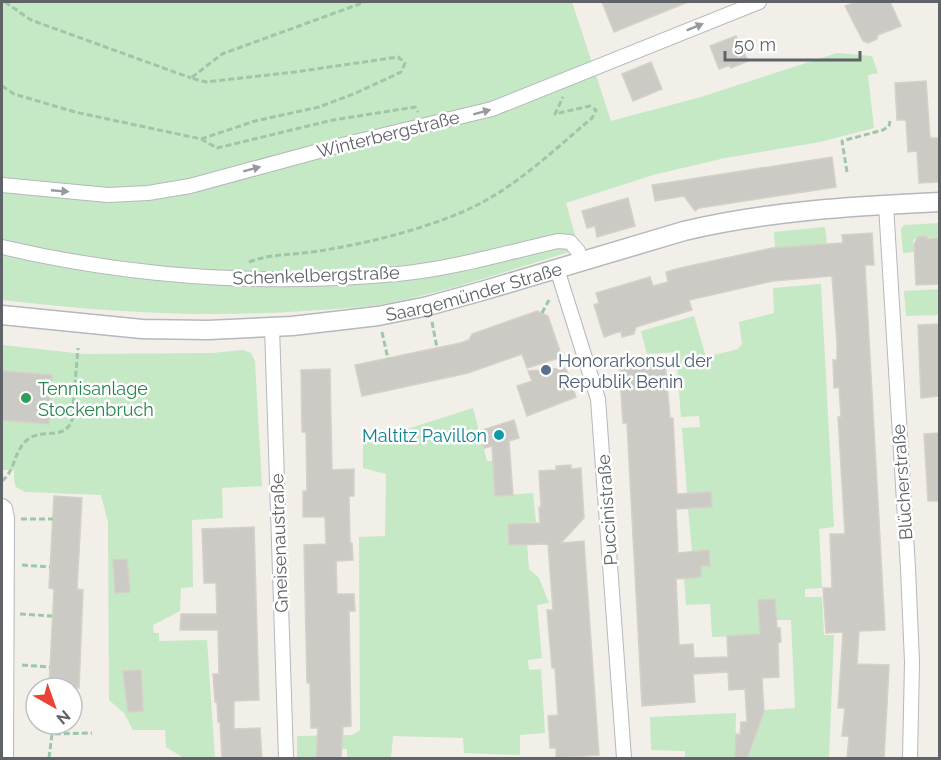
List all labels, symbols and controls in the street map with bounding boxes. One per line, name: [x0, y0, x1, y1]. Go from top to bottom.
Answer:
one-way arrow: [686, 22, 704, 31]
scale bar: [725, 24, 860, 62]
text: 50 m: [734, 34, 776, 55]
street label: Winterbergstraße: [315, 106, 462, 162]
one-way arrow: [472, 106, 491, 116]
one-way arrow: [243, 164, 261, 173]
one-way arrow: [50, 186, 69, 196]
street label: Saargemünder Straße: [384, 257, 564, 325]
street label: Schenkelbergstraße: [232, 262, 400, 288]
place label: Honorarkonsul der Republik Benin: [558, 350, 713, 392]
marker: Honorarkonsul der Republik Benin: [539, 363, 553, 377]
place label: Tennisanlage Stockenbruch: [38, 378, 154, 420]
marker: Tennisanlage Stockenbruch: [19, 391, 33, 405]
street label: Blücherstraße: [887, 423, 917, 541]
place label: Maltitz Pavillon: [362, 425, 487, 446]
marker: Maltitz Pavillon: [492, 428, 506, 442]
street label: Puccinistraße: [593, 453, 621, 566]
street label: Gneisenaustraße: [266, 473, 292, 613]
north arrow: [24, 676, 84, 736]
text: N: [53, 706, 74, 728]

